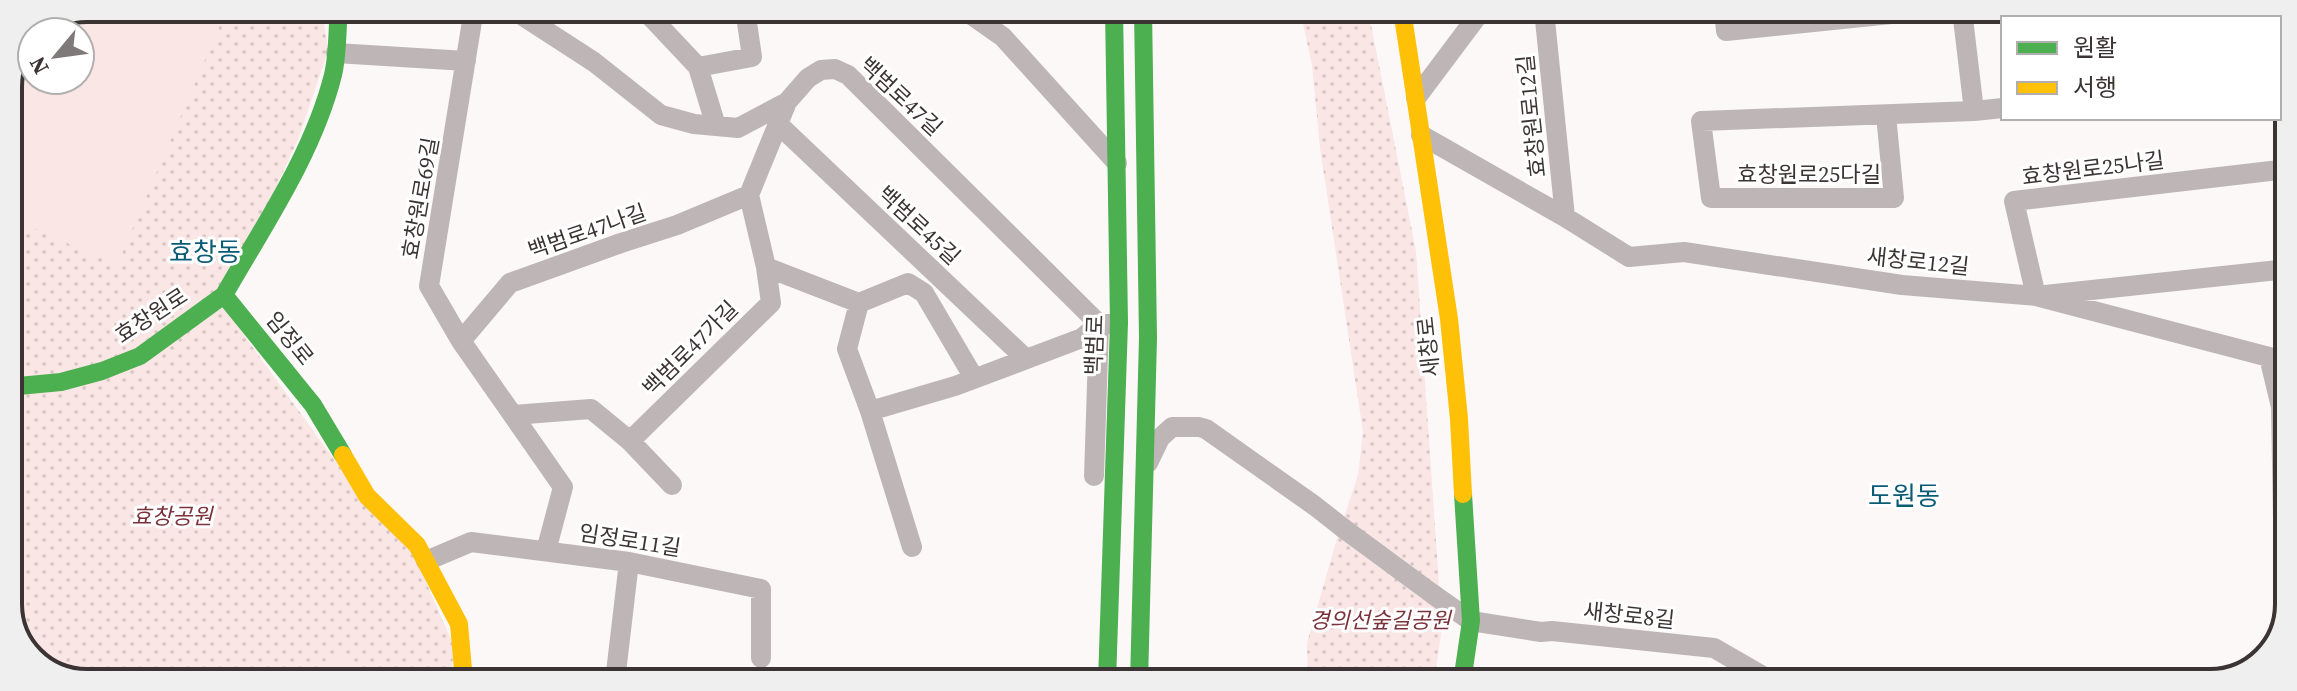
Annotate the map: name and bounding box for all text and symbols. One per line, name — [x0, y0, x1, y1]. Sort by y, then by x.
north arrow — [16, 16, 96, 96]
legend — [2001, 16, 2281, 120]
text: 원활 — [2073, 31, 2117, 64]
street label: 백범로47길 — [853, 50, 949, 142]
text: N — [22, 51, 56, 80]
street label: 효창원로12길 — [1510, 53, 1552, 179]
text: 서행 — [2073, 71, 2117, 104]
street label: 효창원로69길 — [395, 135, 445, 261]
street label: 효창원로25나길 — [2020, 144, 2166, 192]
street label: 효창원로25다길 — [1737, 159, 1881, 189]
street label: 백범로45길 — [871, 179, 967, 271]
street label: 백범로47나길 — [524, 197, 650, 265]
district label: 효창동 — [169, 234, 241, 270]
street label: 새창로12길 — [1865, 241, 1971, 281]
street label: 효창원로 — [109, 280, 193, 350]
street label: 백범로47가길 — [636, 294, 744, 402]
street label: 임정로 — [259, 305, 321, 371]
street label: 백범로 — [1078, 314, 1110, 376]
street label: 새창로 — [1410, 315, 1446, 379]
district label: 도원동 — [1868, 478, 1940, 514]
park label: 효창공원 — [132, 501, 214, 531]
street label: 임정로11길 — [577, 517, 683, 563]
street label: 새창로8길 — [1582, 595, 1676, 635]
park label: 경의선숲길공원 — [1309, 605, 1453, 635]

